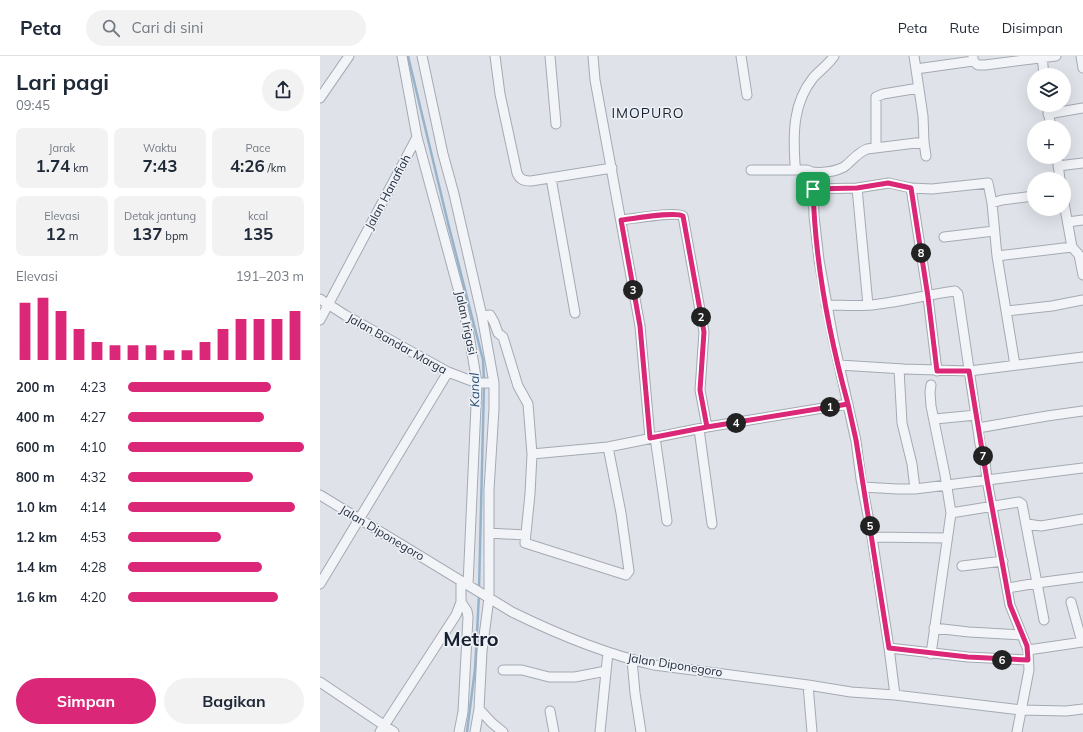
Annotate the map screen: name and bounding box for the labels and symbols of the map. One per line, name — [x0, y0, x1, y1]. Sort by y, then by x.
district label: IMOPURO — [611, 104, 685, 122]
street label: Jalan Hanafiah — [361, 152, 414, 232]
pin — [796, 172, 830, 206]
pin: 8 — [911, 243, 931, 263]
pin: 3 — [623, 280, 643, 300]
street label: Jalan Irigasi — [452, 290, 481, 356]
pin: 2 — [691, 307, 711, 327]
street label: Jalan Bandar Marga — [345, 310, 450, 377]
water label: Kanal — [466, 372, 482, 407]
pin: 1 — [820, 397, 840, 417]
pin: 4 — [726, 413, 746, 433]
pin: 7 — [973, 446, 993, 466]
street label: Jalan Diponegoro — [337, 501, 427, 564]
pin: 5 — [860, 516, 880, 536]
district label: Metro — [443, 626, 499, 651]
street label: Jalan Diponegoro — [626, 650, 724, 679]
pin: 6 — [992, 650, 1012, 670]

